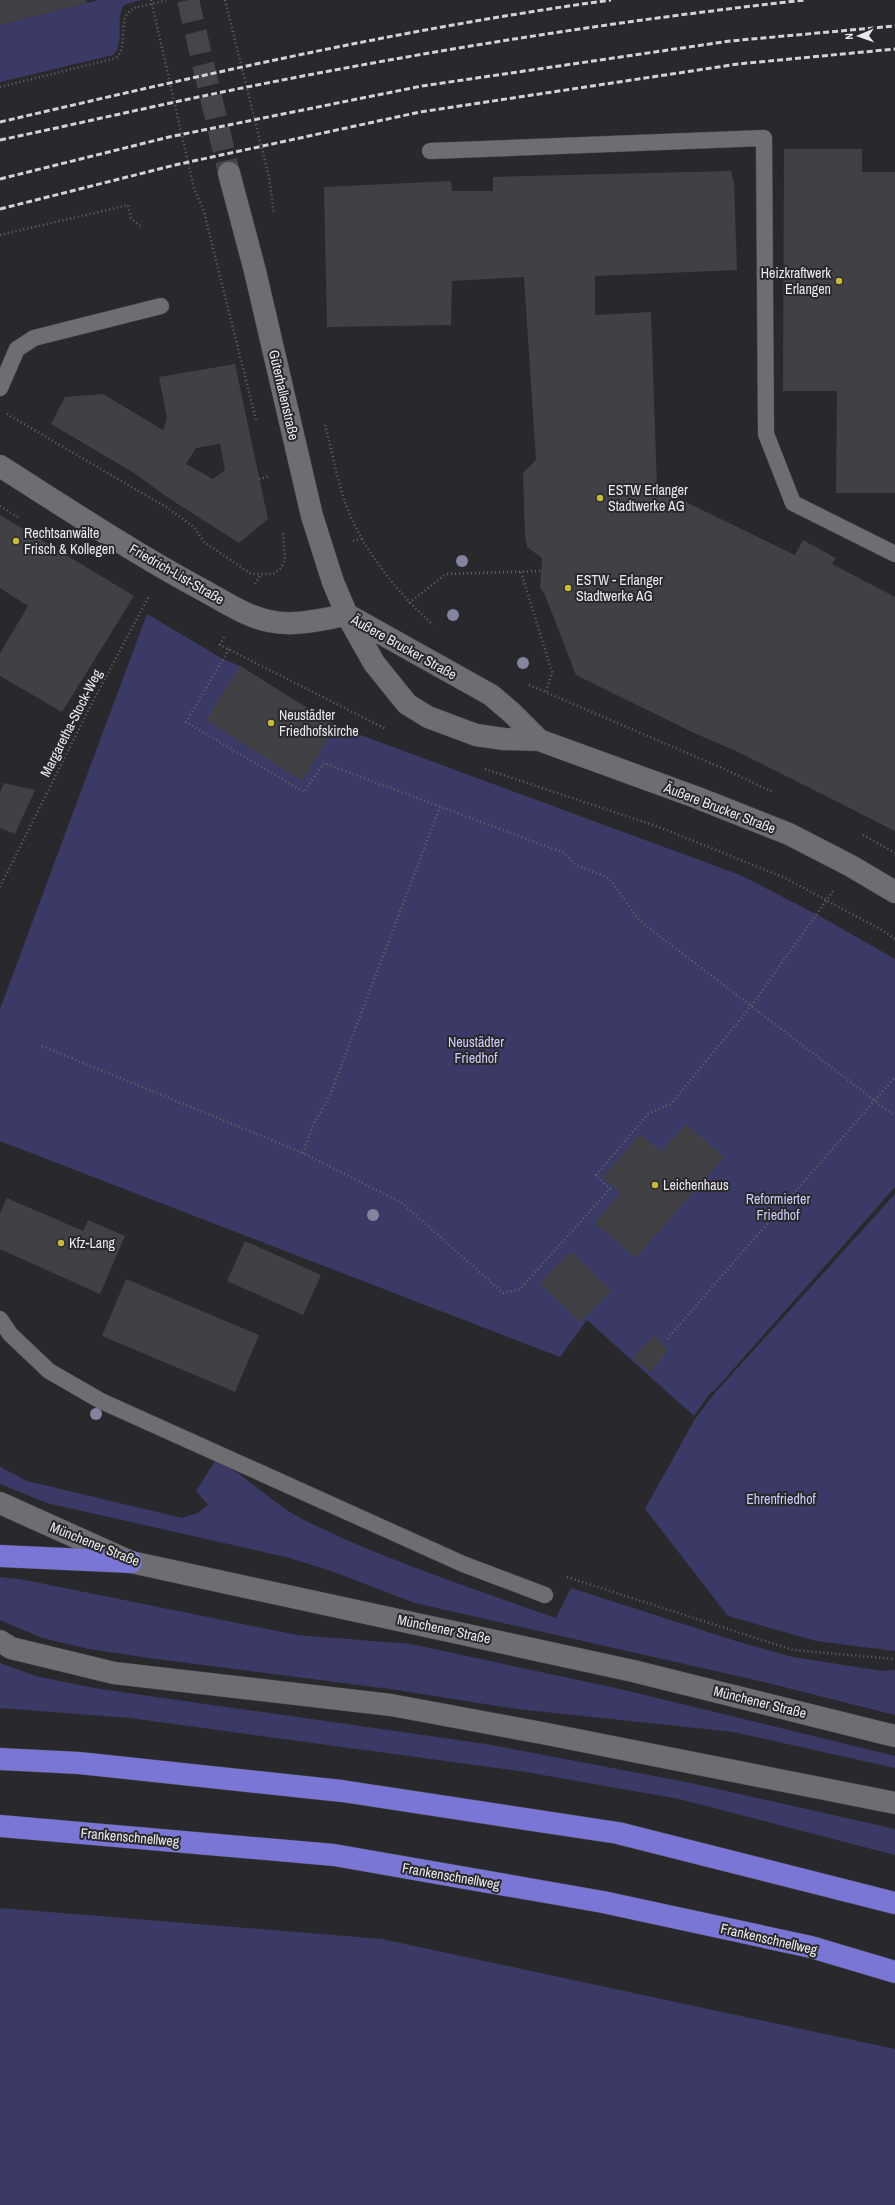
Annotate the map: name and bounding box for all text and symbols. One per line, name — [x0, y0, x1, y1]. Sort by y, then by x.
north arrow — [839, 16, 879, 56]
text: N — [842, 33, 856, 40]
place label: Heizkraftwerk Erlangen — [761, 264, 831, 298]
marker: Heizkraftwerk Erlangen — [834, 276, 844, 286]
street label: Güterhallenstraße — [265, 348, 303, 442]
place label: ESTW Erlanger Stadtwerke AG — [608, 481, 688, 515]
marker: ESTW Erlanger Stadtwerke AG — [595, 493, 605, 503]
place label: Rechtsanwälte Frisch & Kollegen — [24, 524, 115, 558]
marker: Rechtsanwälte Frisch & Kollegen — [11, 536, 21, 546]
street label: Friedrich-List-Straße — [126, 540, 228, 608]
place label: ESTW - Erlanger Stadtwerke AG — [576, 571, 663, 605]
marker: ESTW - Erlanger Stadtwerke AG — [563, 583, 573, 593]
street label: Äußere Brucker Straße — [347, 610, 460, 683]
street label: Margaretha-Stock-Weg — [36, 666, 106, 780]
place label: Neustädter Friedhofskirche — [279, 706, 359, 740]
marker: Neustädter Friedhofskirche — [266, 718, 276, 728]
street label: Äußere Brucker Straße — [661, 778, 778, 838]
park label: Neustädter Friedhof — [448, 1033, 504, 1067]
place label: Leichenhaus — [663, 1176, 729, 1194]
marker: Leichenhaus — [650, 1180, 660, 1190]
park label: Reformierter Friedhof — [746, 1190, 810, 1224]
place label: Kfz-Lang — [69, 1234, 116, 1252]
marker: Kfz-Lang — [56, 1238, 66, 1248]
park label: Ehrenfriedhof — [746, 1490, 817, 1508]
street label: Münchener Straße — [48, 1518, 142, 1570]
street label: Münchener Straße — [396, 1610, 492, 1648]
street label: Münchener Straße — [712, 1682, 808, 1722]
street label: Frankenschnellweg — [80, 1824, 181, 1850]
street label: Frankenschnellweg — [401, 1859, 502, 1894]
street label: Frankenschnellweg — [719, 1919, 820, 1959]

